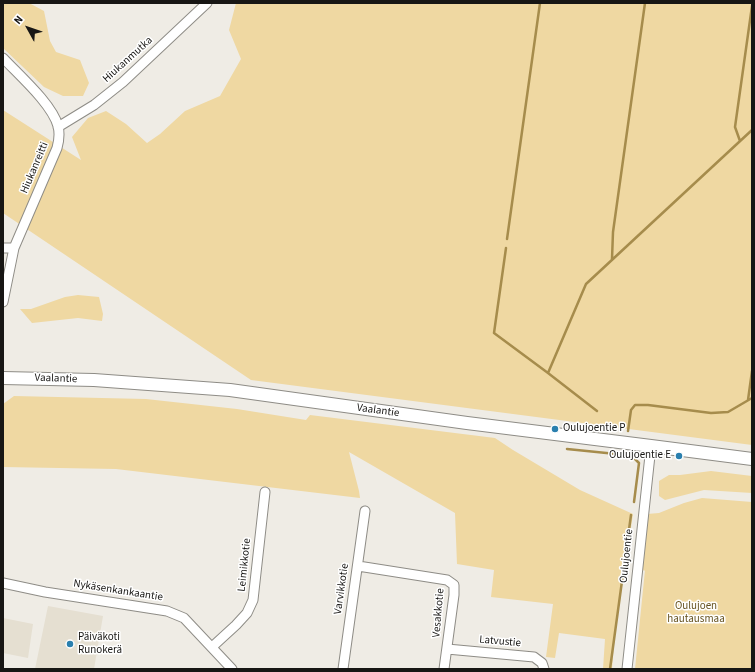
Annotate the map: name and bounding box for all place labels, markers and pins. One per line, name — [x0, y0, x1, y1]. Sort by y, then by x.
place label: Oulujoentie P — [563, 422, 626, 436]
marker: Oulujoentie P — [550, 424, 560, 434]
place label: Oulujoentie E — [609, 449, 671, 463]
marker: Oulujoentie E — [674, 451, 684, 461]
place label: Päiväkoti Runokerä — [78, 631, 122, 657]
marker: Päiväkoti Runokerä — [65, 639, 75, 649]

